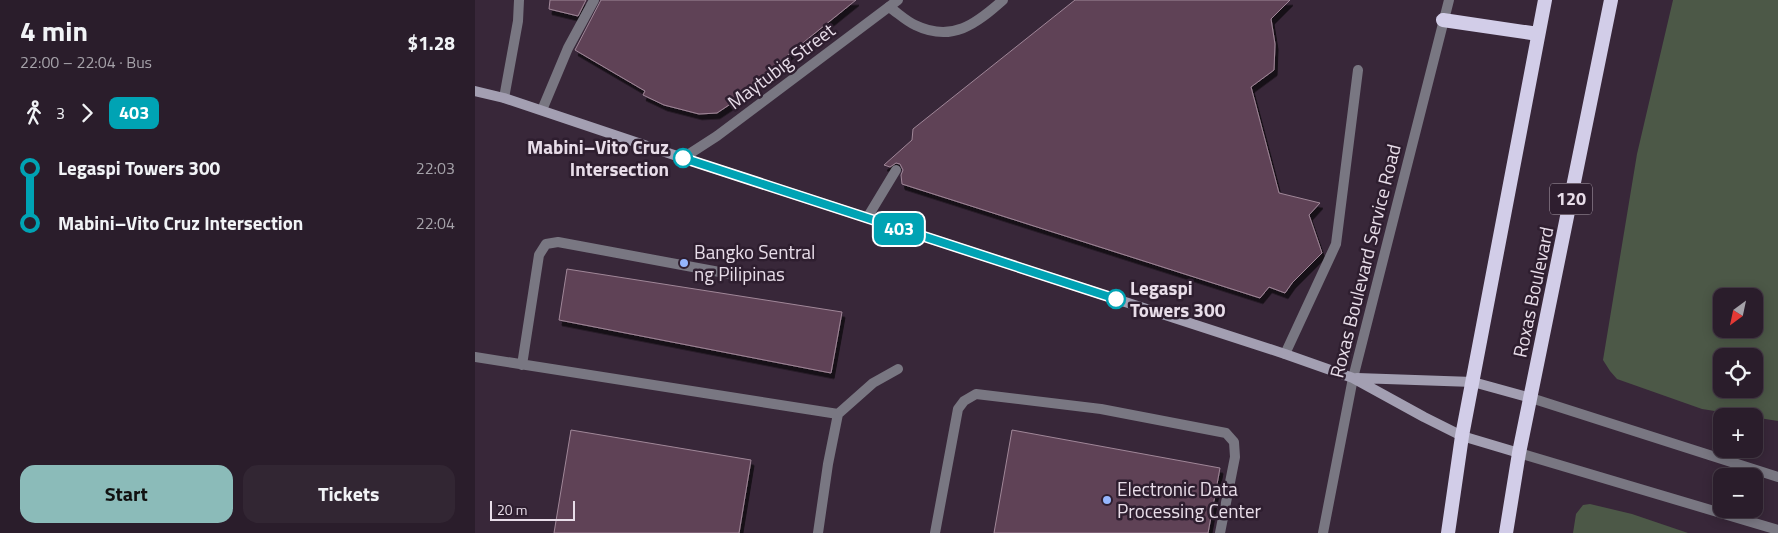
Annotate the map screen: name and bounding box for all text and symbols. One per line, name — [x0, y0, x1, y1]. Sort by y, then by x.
text: 4 min — [20, 9, 88, 52]
street label: Maytubig Street — [721, 15, 841, 116]
text: $1.28 — [408, 28, 455, 57]
text: 22:00 – 22:04 · Bus — [20, 50, 152, 74]
icon: walk — [20, 99, 48, 127]
icon: forward — [73, 99, 101, 127]
text: 403 — [119, 99, 149, 126]
text: 3 — [56, 101, 65, 125]
place label: Mabini–Vito Cruz Intersection — [527, 132, 669, 183]
street label: Roxas Boulevard Service Road — [1321, 141, 1408, 381]
marker: Mabini–Vito Cruz Intersection — [673, 148, 693, 168]
text: Legaspi Towers 300 — [58, 153, 220, 182]
text: 22:03 — [416, 156, 455, 180]
road number: 120 — [1550, 183, 1592, 214]
text: Mabini–Vito Cruz Intersection — [58, 208, 303, 237]
text: 22:04 — [416, 211, 455, 235]
line badge: 403 — [870, 213, 928, 245]
text: 403 — [884, 215, 914, 242]
street label: Roxas Boulevard — [1505, 224, 1561, 360]
place label: Bangko Sentral ng Pilipinas — [694, 237, 815, 288]
marker: Bangko Sentral ng Pilipinas — [678, 257, 690, 269]
place label: Legaspi Towers 300 — [1130, 273, 1226, 324]
north arrow — [1713, 288, 1763, 338]
map controls — [1713, 288, 1763, 518]
marker: Legaspi Towers 300 — [1106, 289, 1126, 309]
button: locate — [1713, 348, 1763, 398]
button: + — [1713, 408, 1763, 458]
button: Start — [20, 465, 233, 523]
button: Tickets — [243, 465, 455, 523]
button: − — [1713, 468, 1763, 518]
place label: Electronic Data Processing Center — [1117, 474, 1262, 525]
marker: Electronic Data Processing Center — [1101, 494, 1113, 506]
scale bar — [490, 498, 575, 521]
text: 20 m — [497, 499, 527, 520]

